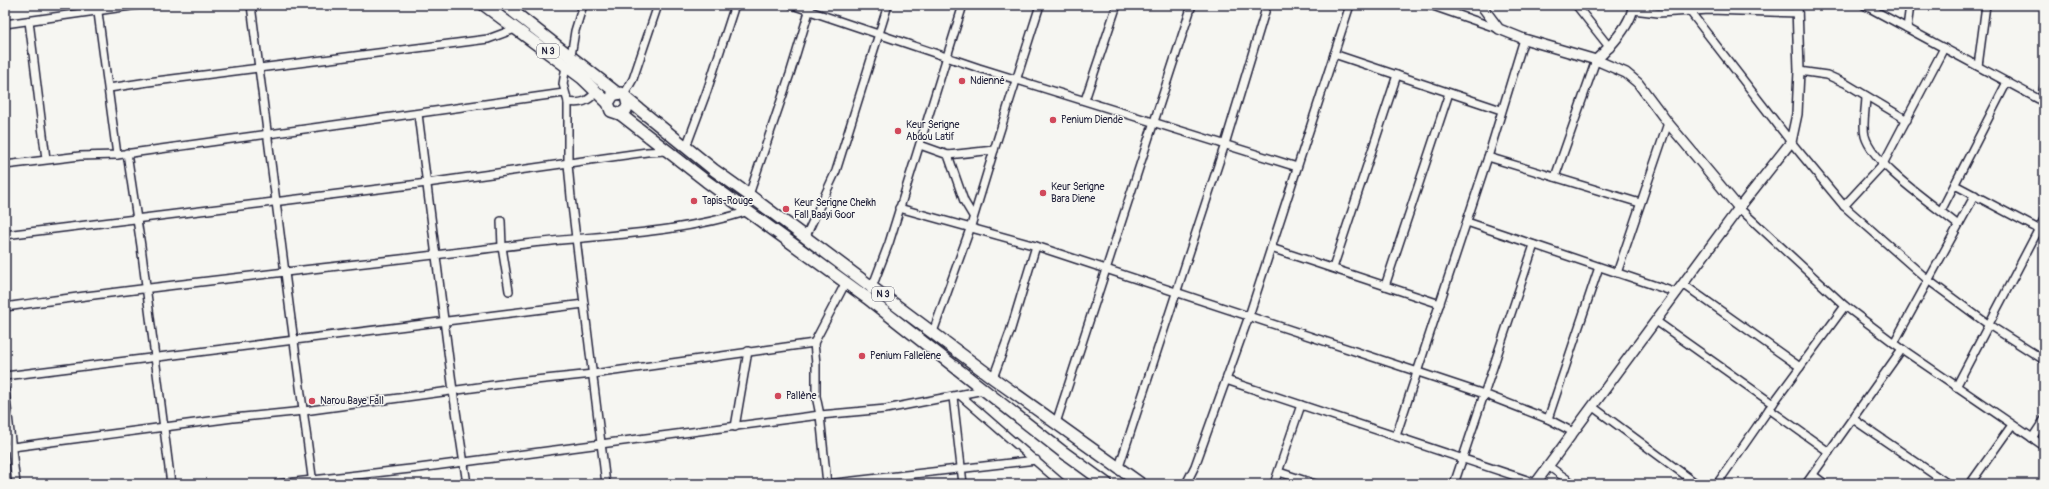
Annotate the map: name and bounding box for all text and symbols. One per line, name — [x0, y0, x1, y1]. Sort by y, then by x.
road number: N 3 — [537, 44, 559, 58]
place label: Ndienné — [970, 75, 1005, 87]
marker: Ndienné — [957, 76, 967, 86]
place label: Penium Diende — [1061, 114, 1123, 126]
marker: Penium Diende — [1048, 115, 1058, 125]
place label: Keur Serigne Abdou Latif — [906, 119, 960, 143]
marker: Keur Serigne Abdou Latif — [893, 126, 903, 136]
place label: Keur Serigne Bara Diene — [1051, 181, 1105, 205]
marker: Keur Serigne Bara Diene — [1038, 188, 1048, 198]
place label: Tapis-Rouge — [702, 195, 753, 207]
marker: Tapis-Rouge — [689, 196, 699, 206]
place label: Keur Serigne Cheikh Fall Baayi Goor — [794, 197, 876, 221]
marker: Keur Serigne Cheikh Fall Baayi Goor — [781, 204, 791, 214]
road number: N 3 — [872, 287, 894, 301]
place label: Penium Fallelene — [870, 350, 941, 362]
marker: Penium Fallelene — [857, 351, 867, 361]
place label: Pallène — [786, 390, 817, 402]
marker: Pallène — [773, 391, 783, 401]
place label: Narou Baye Fall — [320, 395, 384, 407]
marker: Narou Baye Fall — [307, 396, 317, 406]

